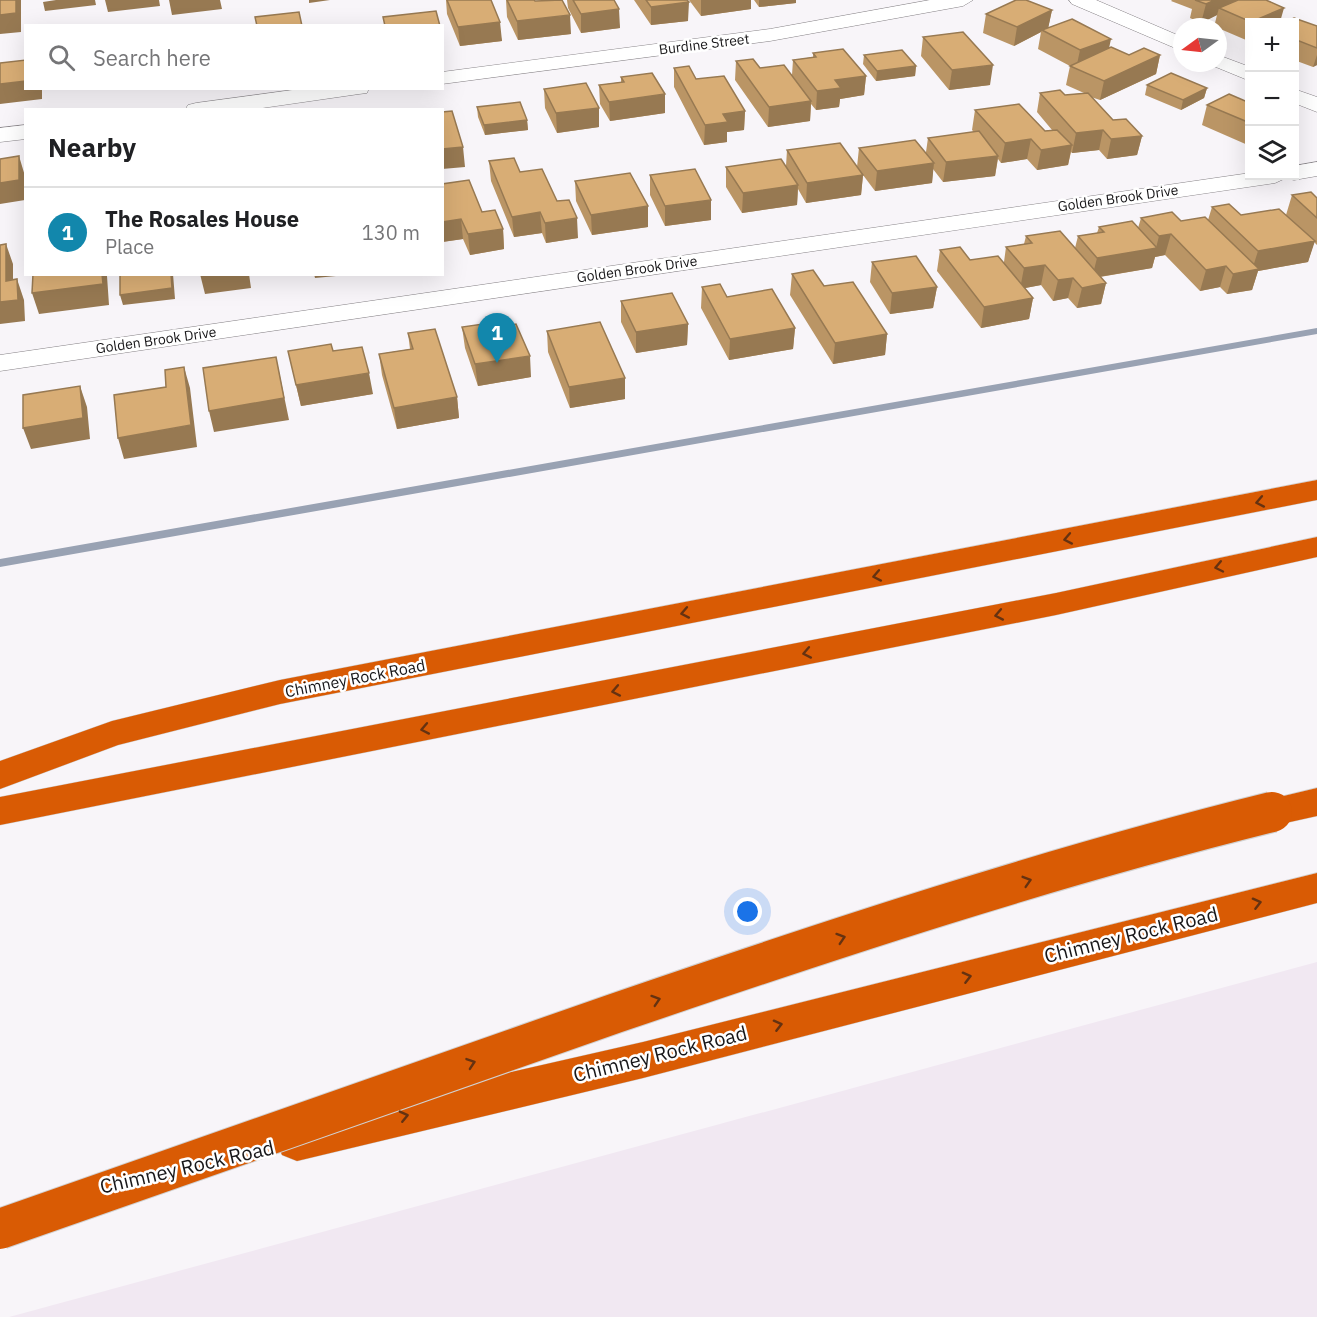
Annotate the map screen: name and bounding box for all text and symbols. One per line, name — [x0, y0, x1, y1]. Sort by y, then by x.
north arrow — [1173, 18, 1227, 72]
map controls — [1245, 18, 1299, 180]
button: + — [1245, 18, 1299, 72]
search box — [24, 24, 444, 90]
street label: Burdine Street — [658, 30, 750, 58]
icon: search — [45, 41, 78, 74]
text: Search here — [93, 43, 211, 72]
button: − — [1245, 72, 1299, 126]
button: layers — [1245, 126, 1299, 180]
text: Nearby — [48, 130, 136, 164]
street label: Golden Brook Drive — [1057, 181, 1180, 215]
text: The Rosales House — [105, 204, 299, 233]
text: 1 — [62, 219, 74, 246]
text: 130 m — [362, 219, 420, 246]
text: Place — [105, 233, 154, 260]
street label: Golden Brook Drive — [576, 252, 699, 286]
pin: 1 — [478, 314, 516, 363]
street label: Golden Brook Drive — [95, 323, 218, 357]
one-way arrow — [1255, 495, 1265, 508]
one-way arrow — [1063, 532, 1073, 545]
one-way arrow — [1214, 560, 1224, 573]
one-way arrow — [872, 569, 882, 582]
one-way arrow — [681, 606, 691, 619]
one-way arrow — [994, 608, 1004, 621]
one-way arrow — [803, 646, 813, 659]
street label: Chimney Rock Road — [283, 655, 427, 701]
one-way arrow — [611, 684, 621, 697]
one-way arrow — [420, 722, 430, 735]
one-way arrow — [1021, 876, 1032, 888]
your location — [733, 897, 762, 926]
one-way arrow — [1252, 897, 1262, 910]
street label: Chimney Rock Road — [1041, 900, 1221, 969]
one-way arrow — [835, 933, 845, 945]
one-way arrow — [961, 972, 971, 984]
one-way arrow — [650, 994, 661, 1007]
street label: Chimney Rock Road — [570, 1019, 750, 1088]
one-way arrow — [773, 1020, 783, 1033]
one-way arrow — [465, 1058, 476, 1071]
one-way arrow — [399, 1110, 409, 1123]
street label: Chimney Rock Road — [97, 1133, 277, 1200]

